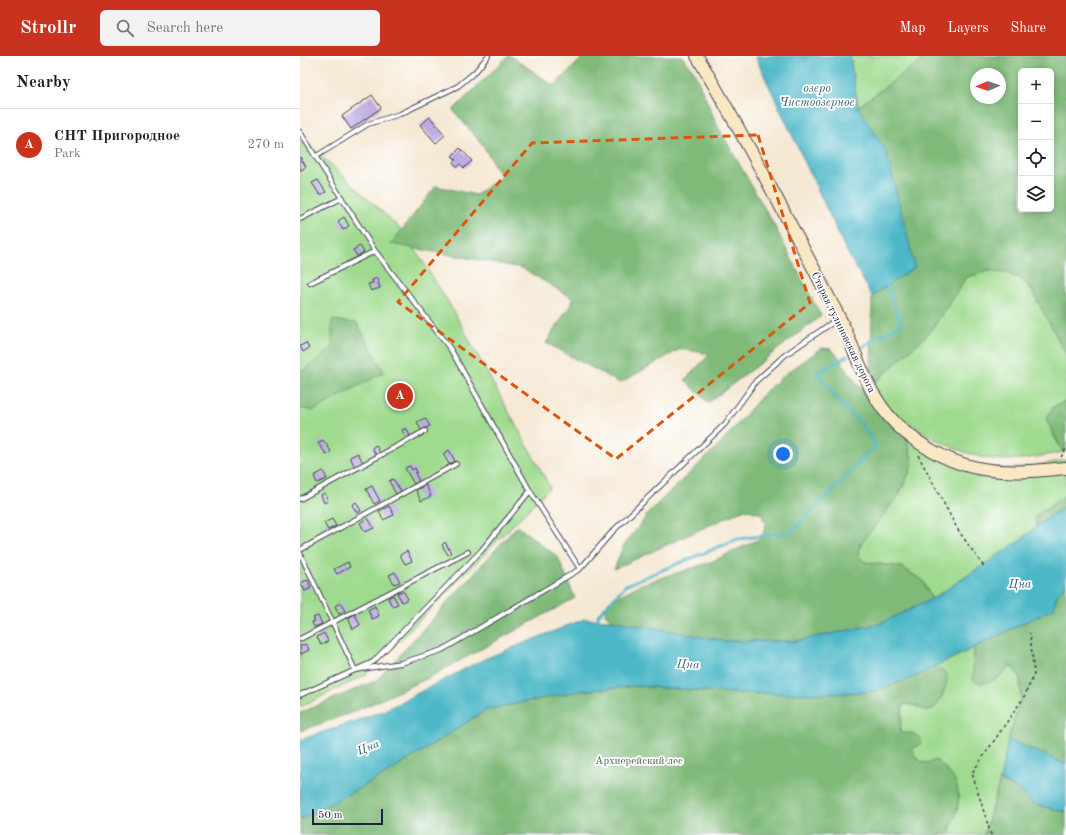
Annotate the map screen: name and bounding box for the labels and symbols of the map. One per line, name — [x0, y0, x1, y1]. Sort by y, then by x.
north arrow — [970, 68, 1006, 104]
water label: озеро Чистоозерное — [779, 83, 855, 109]
street label: Старая тулиновская дорога — [809, 270, 877, 395]
pin: A — [387, 381, 413, 411]
your location — [773, 444, 793, 464]
water label: Цна — [1008, 579, 1032, 591]
water label: Цна — [675, 659, 700, 671]
water label: Цна — [355, 738, 382, 758]
park label: Архиерейский лес — [595, 756, 683, 767]
scale bar — [312, 807, 383, 826]

